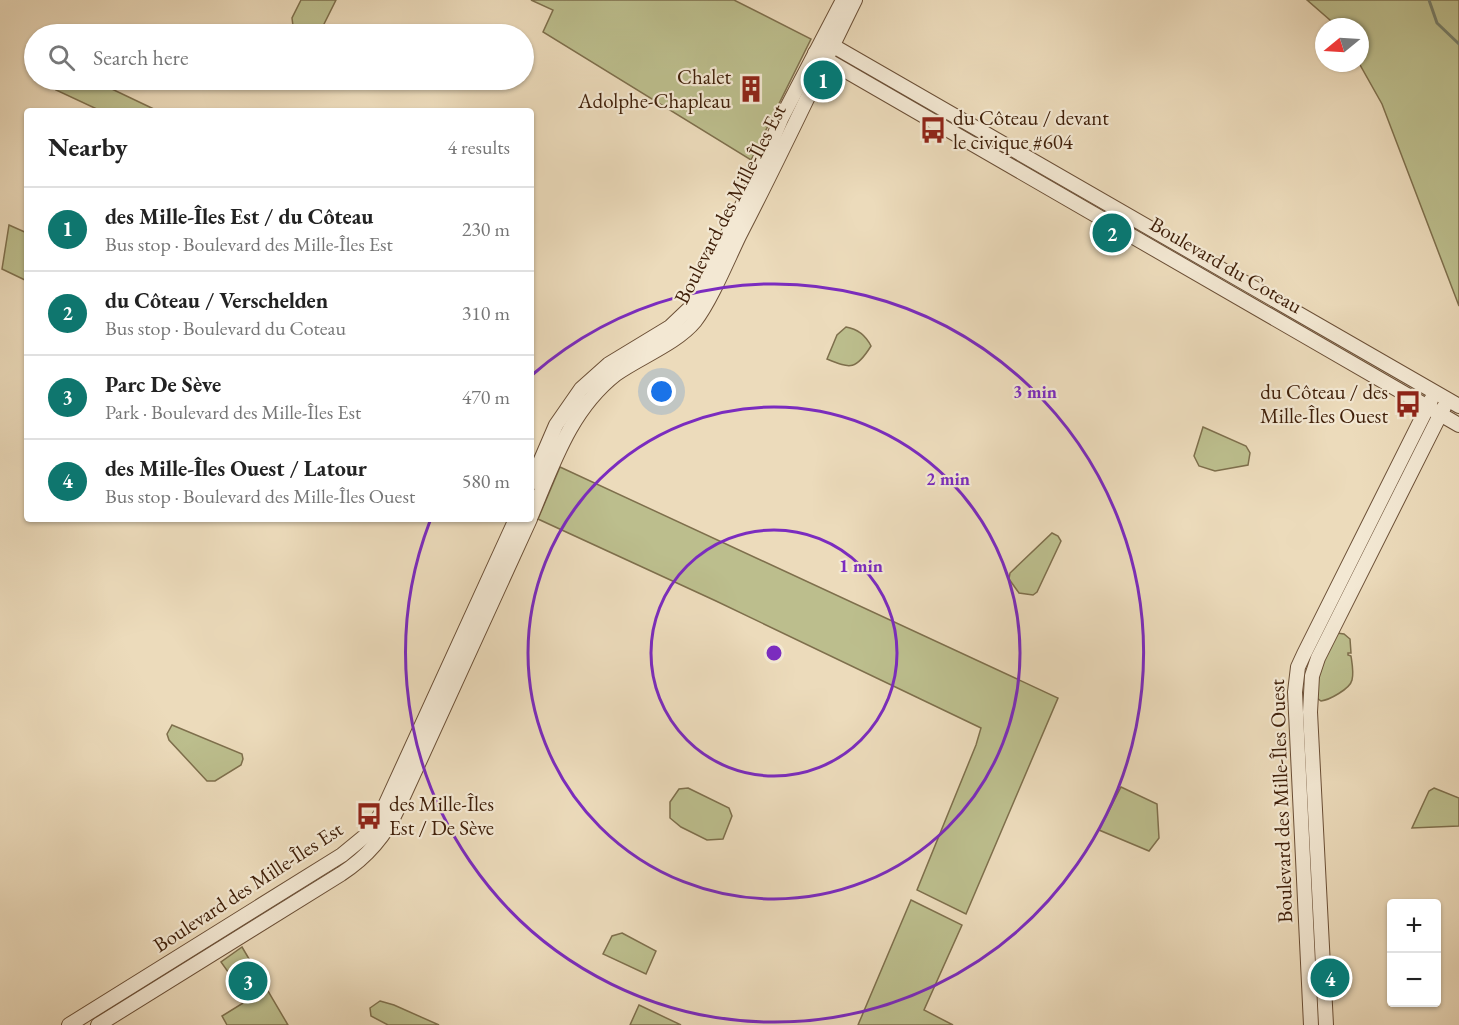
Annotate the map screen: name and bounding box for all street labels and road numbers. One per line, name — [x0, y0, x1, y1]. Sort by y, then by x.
street label: Boulevard des Mille-Îles Est — [667, 99, 792, 308]
street label: Boulevard du Coteau — [1145, 210, 1307, 319]
street label: Boulevard des Mille-Îles Ouest — [1263, 678, 1298, 923]
street label: Boulevard des Mille-Îles Est — [148, 815, 348, 958]

